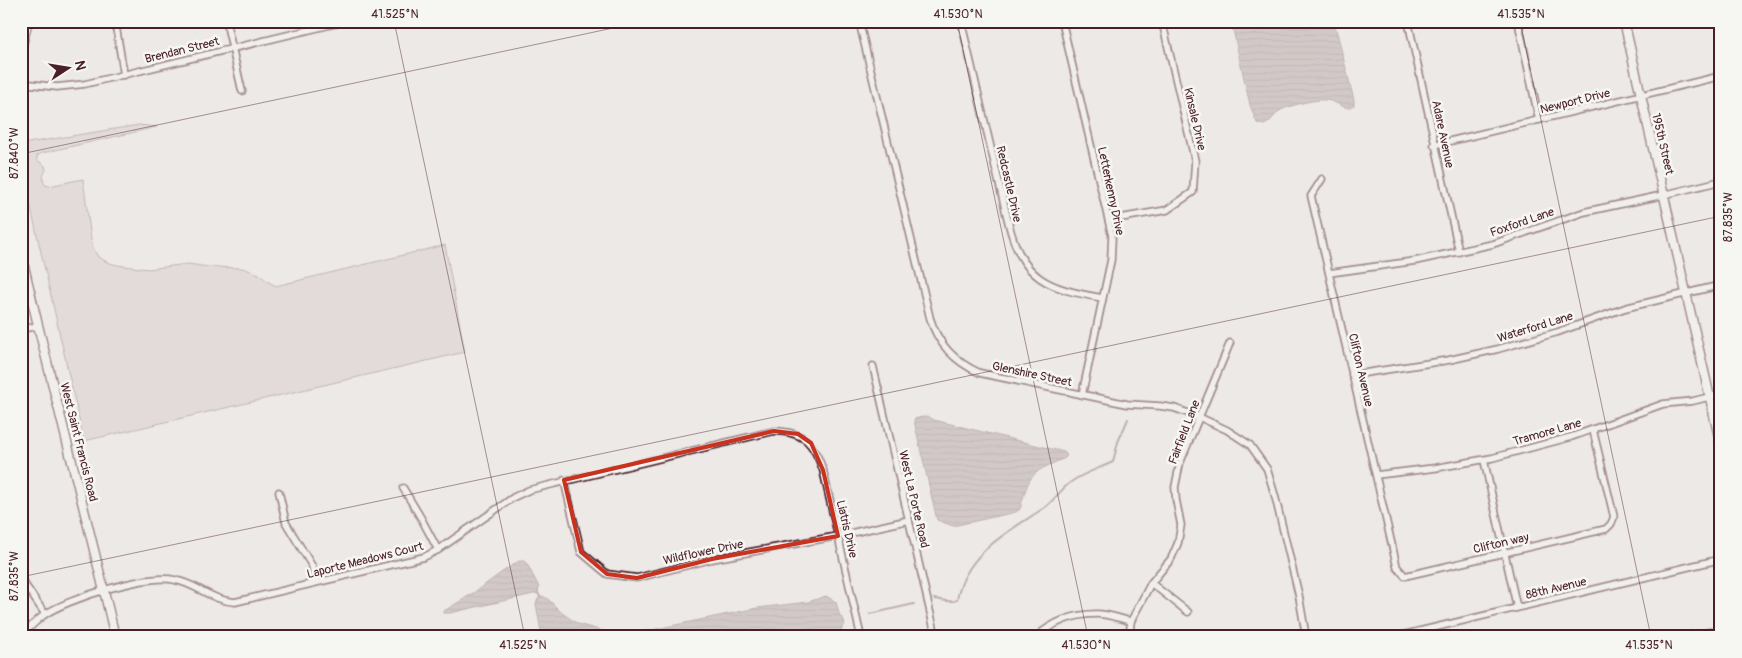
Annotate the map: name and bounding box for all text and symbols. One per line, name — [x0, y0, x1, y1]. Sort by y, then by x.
text: 41.525°N — [371, 7, 419, 22]
text: 41.530°N — [933, 7, 983, 22]
text: 41.535°N — [1497, 7, 1545, 22]
street label: Brendan Street — [143, 34, 221, 67]
north arrow — [42, 42, 92, 92]
text: N — [71, 59, 90, 72]
street label: Kinsale Drive — [1180, 86, 1209, 152]
street label: Newport Drive — [1539, 86, 1612, 117]
street label: Adare Avenue — [1428, 99, 1457, 169]
street label: 195th Street — [1648, 112, 1677, 177]
text: 87.840°W — [7, 127, 22, 179]
street label: Redcastle Drive — [992, 145, 1025, 224]
street label: Letterkenny Drive — [1094, 146, 1127, 237]
text: 87.835°W — [1721, 192, 1736, 242]
street label: Foxford Lane — [1488, 204, 1556, 240]
street label: Waterford Lane — [1496, 309, 1575, 346]
street label: Clifton Avenue — [1345, 332, 1376, 408]
street label: Glenshire Street — [991, 359, 1073, 390]
street label: West Saint Francis Road — [56, 381, 101, 503]
street label: Fairfield Lane — [1165, 398, 1204, 466]
street label: Tramore Lane — [1511, 416, 1583, 449]
street label: West La Porte Road — [895, 449, 932, 549]
street label: Liatris Drive — [833, 499, 860, 560]
street label: Clifton way — [1472, 530, 1530, 557]
street label: Wildflower Drive — [662, 537, 745, 568]
street label: Laporte Meadows Court — [305, 539, 425, 582]
text: 87.835°W — [7, 551, 22, 601]
street label: 88th Avenue — [1524, 574, 1588, 603]
text: 41.525°N — [499, 638, 547, 653]
text: 41.530°N — [1061, 638, 1111, 653]
text: 41.535°N — [1625, 638, 1673, 653]

